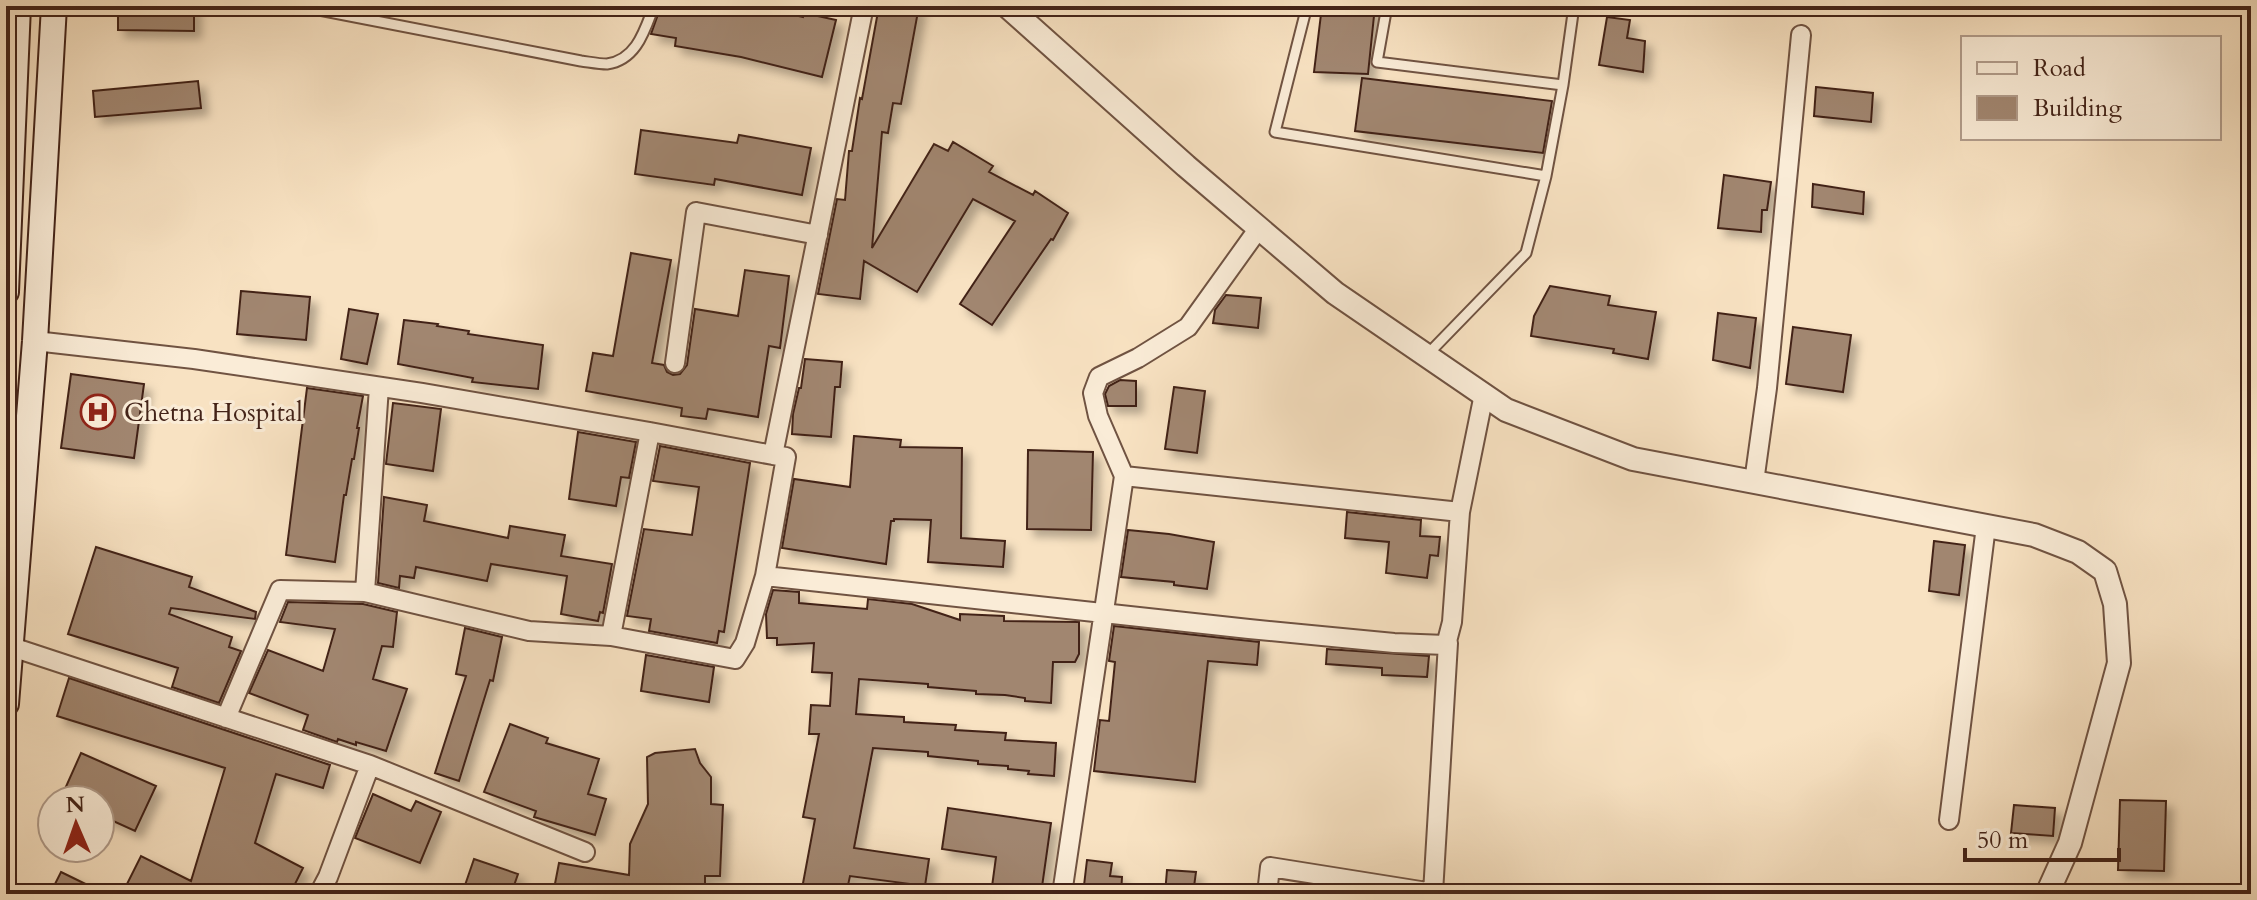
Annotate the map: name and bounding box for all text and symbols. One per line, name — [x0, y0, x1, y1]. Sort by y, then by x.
legend — [1961, 36, 2221, 140]
text: Road — [2033, 52, 2086, 85]
text: Building — [2033, 92, 2123, 125]
hospital icon: Chetna Hospital — [79, 393, 117, 431]
place label: Chetna Hospital — [124, 395, 303, 430]
north arrow — [36, 784, 116, 864]
text: N — [65, 790, 85, 820]
scale bar — [1965, 812, 2119, 862]
text: 50 m — [1977, 824, 2029, 857]

